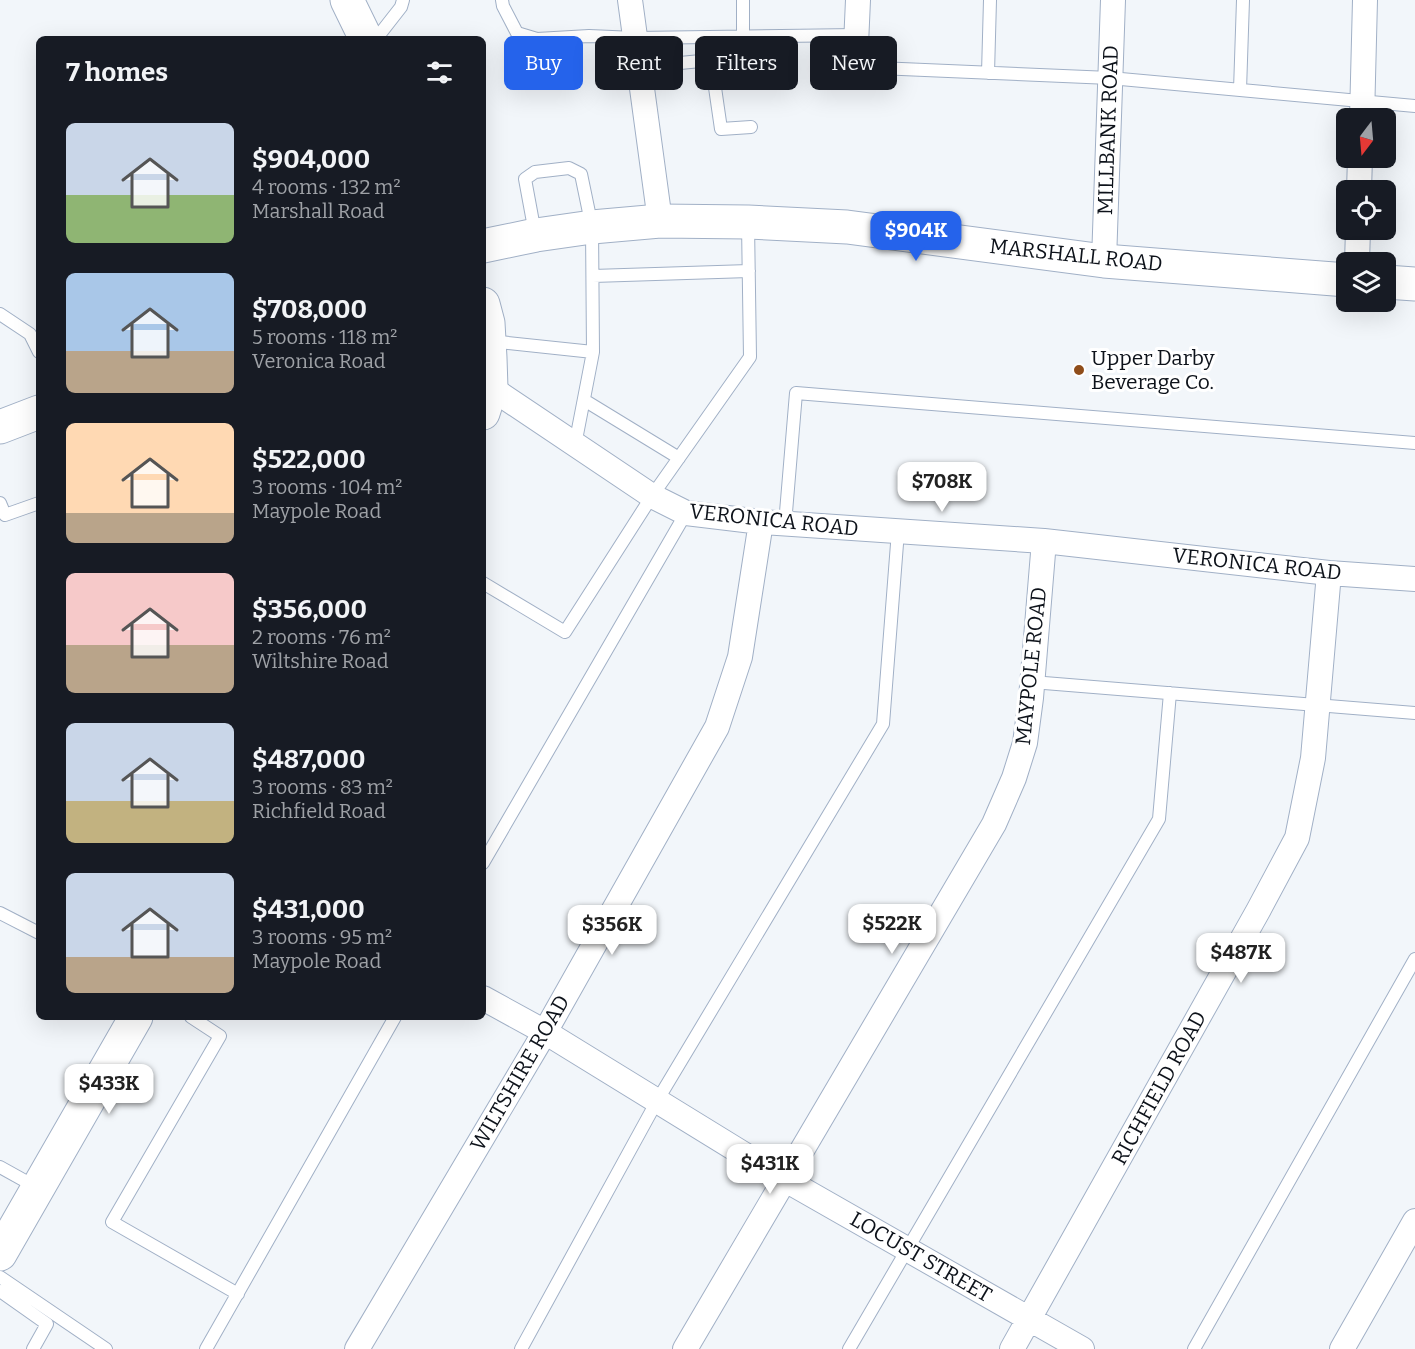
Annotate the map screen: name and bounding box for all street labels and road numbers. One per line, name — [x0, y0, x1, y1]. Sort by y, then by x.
street label: MILLBANK ROAD — [1092, 45, 1124, 215]
street label: MARSHALL ROAD — [988, 233, 1164, 277]
street label: VERONICA ROAD — [688, 498, 860, 542]
street label: VERONICA ROAD — [1171, 542, 1343, 586]
street label: MAYPOLE ROAD — [1010, 586, 1052, 746]
street label: WILTSHIRE ROAD — [465, 990, 575, 1156]
street label: RICHFIELD ROAD — [1106, 1006, 1212, 1170]
street label: LOCUST STREET — [846, 1206, 996, 1308]

